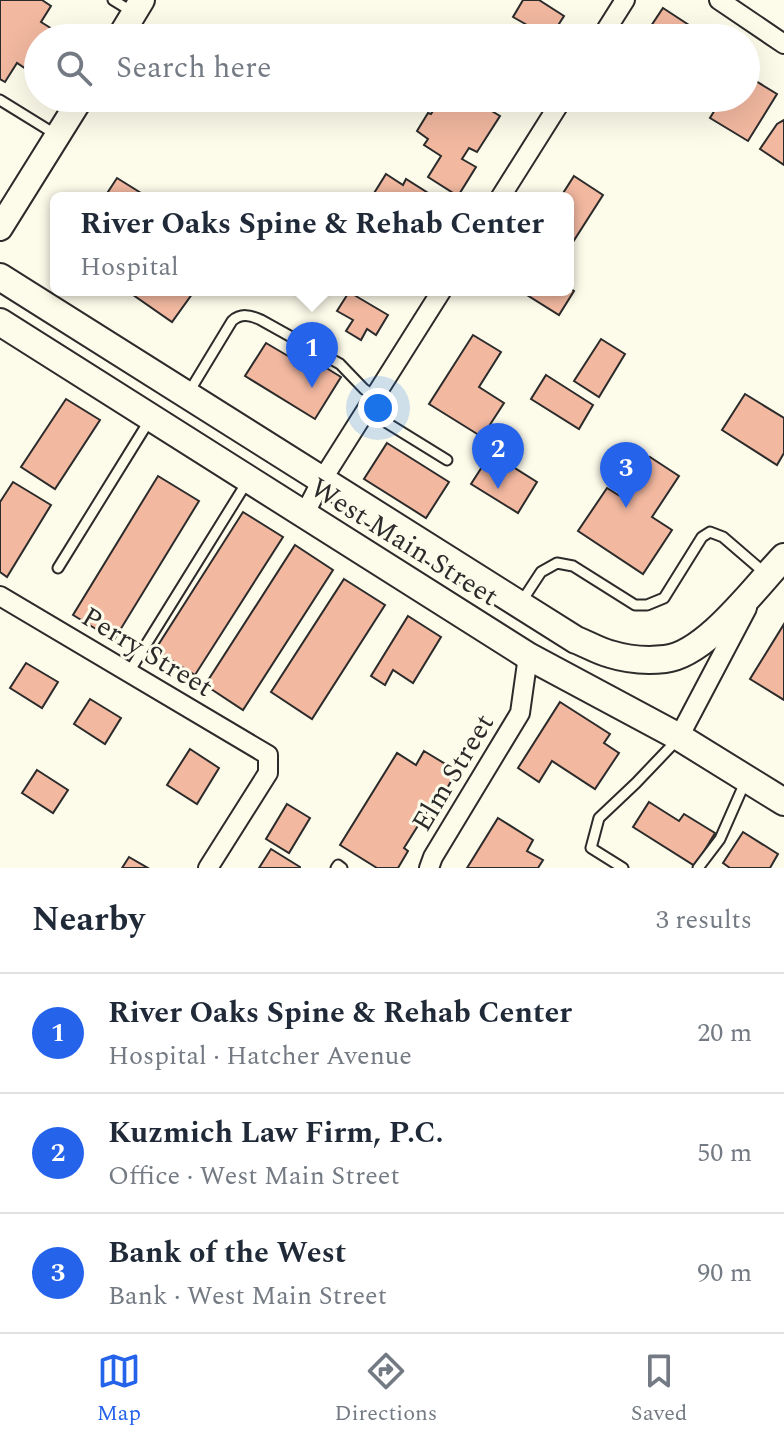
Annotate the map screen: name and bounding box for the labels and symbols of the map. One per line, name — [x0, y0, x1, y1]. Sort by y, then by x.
pin: 1 — [286, 322, 338, 388]
your location — [358, 388, 398, 428]
pin: 2 — [472, 423, 524, 489]
pin: 3 — [600, 442, 652, 508]
street label: West Main Street — [302, 467, 507, 618]
street label: Perry Street — [73, 596, 221, 709]
street label: Elm Street — [401, 705, 506, 840]

